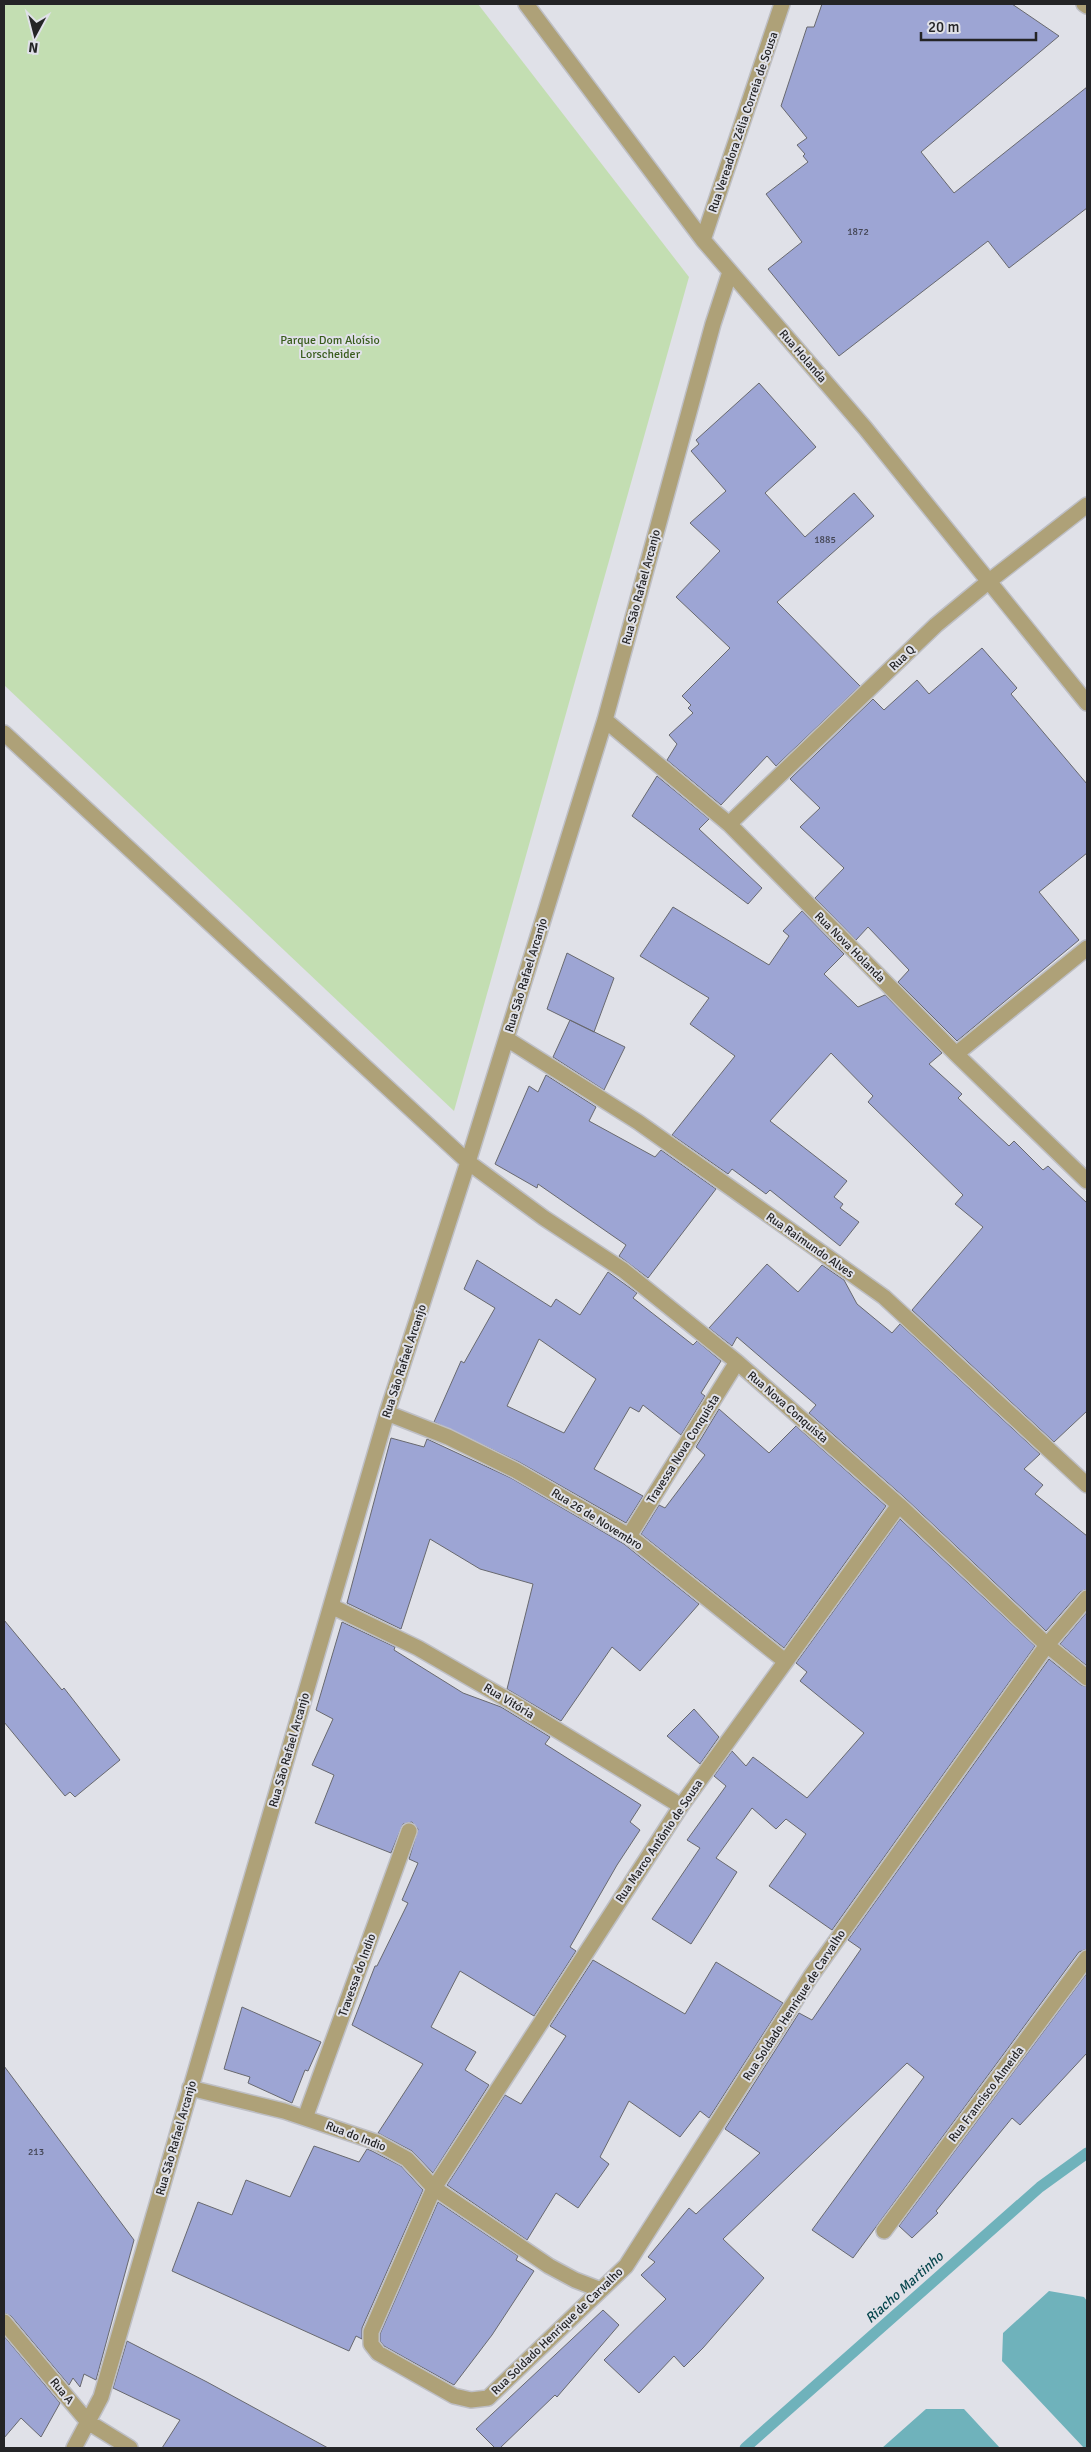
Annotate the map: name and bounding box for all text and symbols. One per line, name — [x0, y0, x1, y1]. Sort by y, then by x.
north arrow — [10, 10, 60, 60]
scale bar — [921, 10, 1036, 42]
text: 20 m — [928, 18, 959, 36]
street label: Rua Vereadora Zélia Correia de Sousa — [705, 30, 782, 214]
text: N — [28, 38, 39, 56]
house number: 1872 — [847, 226, 869, 238]
street label: Rua Holanda — [776, 327, 830, 386]
park label: Parque Dom Aloísio Lorscheider — [280, 333, 380, 362]
street label: Rua São Rafael Arcanjo — [619, 528, 664, 646]
house number: 1885 — [814, 534, 836, 546]
street label: Rua Q — [886, 642, 918, 674]
street label: Rua Nova Holanda — [811, 909, 888, 986]
street label: Rua São Rafael Arcanjo — [502, 916, 551, 1034]
street label: Rua Raimundo Alves — [763, 1209, 857, 1281]
street label: Rua São Rafael Arcanjo — [379, 1302, 430, 1420]
street label: Rua Nova Conquista — [744, 1368, 831, 1447]
street label: Travessa Nova Conquista — [644, 1392, 723, 1507]
street label: Rua 26 de Novembro — [548, 1485, 645, 1554]
street label: Rua Vitória — [481, 1680, 537, 1722]
street label: Rua São Rafael Arcanjo — [266, 1691, 313, 1809]
street label: Rua Marco Antônio de Sousa — [613, 1777, 706, 1906]
street label: Rua Soldado Henrique de Carvalho — [740, 1927, 849, 2084]
street label: Travessa do Indio — [336, 1932, 379, 2019]
street label: Rua Francisco Almeida — [946, 2043, 1027, 2145]
street label: Rua São Rafael Arcanjo — [153, 2079, 200, 2197]
street label: Rua do Indio — [324, 2118, 388, 2155]
house number: 213 — [28, 2146, 44, 2158]
water label: Riacho Martinho — [862, 2247, 947, 2327]
street label: Rua Soldado Henrique de Carvalho — [488, 2264, 626, 2398]
street label: Rua A — [46, 2375, 77, 2408]

